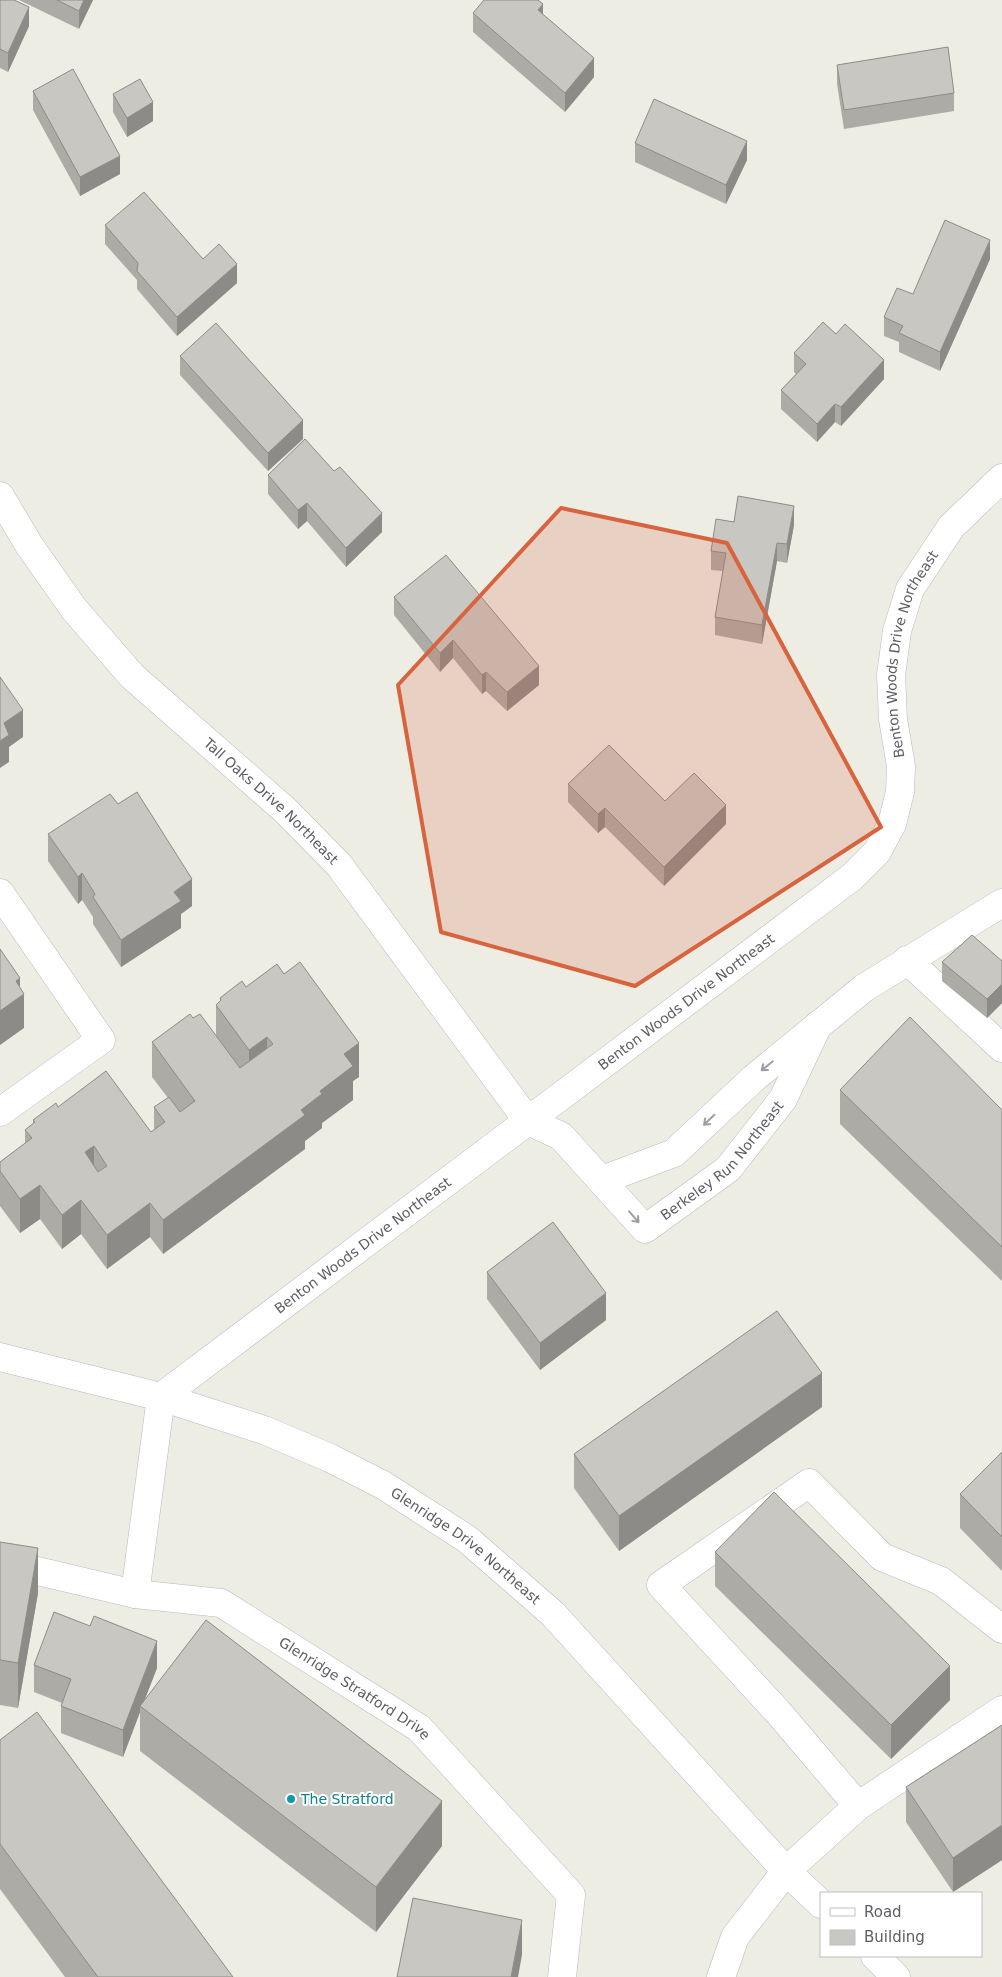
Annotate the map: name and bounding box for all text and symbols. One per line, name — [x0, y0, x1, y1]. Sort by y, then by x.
street label: Benton Woods Drive Northeast — [883, 547, 941, 759]
street label: Tall Oaks Drive Northeast — [200, 734, 342, 868]
street label: Benton Woods Drive Northeast — [595, 930, 778, 1073]
one-way arrow — [761, 1061, 774, 1072]
street label: Berkeley Run Northeast — [657, 1097, 787, 1223]
one-way arrow — [702, 1114, 715, 1126]
street label: Benton Woods Drive Northeast — [271, 1174, 454, 1317]
one-way arrow — [628, 1210, 640, 1223]
street label: Glenridge Drive Northeast — [388, 1484, 544, 1608]
street label: Glenridge Stratford Drive — [276, 1634, 434, 1743]
place label: The Stratford — [300, 1791, 394, 1807]
marker: The Stratford — [285, 1793, 297, 1805]
legend — [820, 1892, 982, 1957]
text: Road — [864, 1903, 902, 1921]
text: Building — [864, 1928, 925, 1946]

